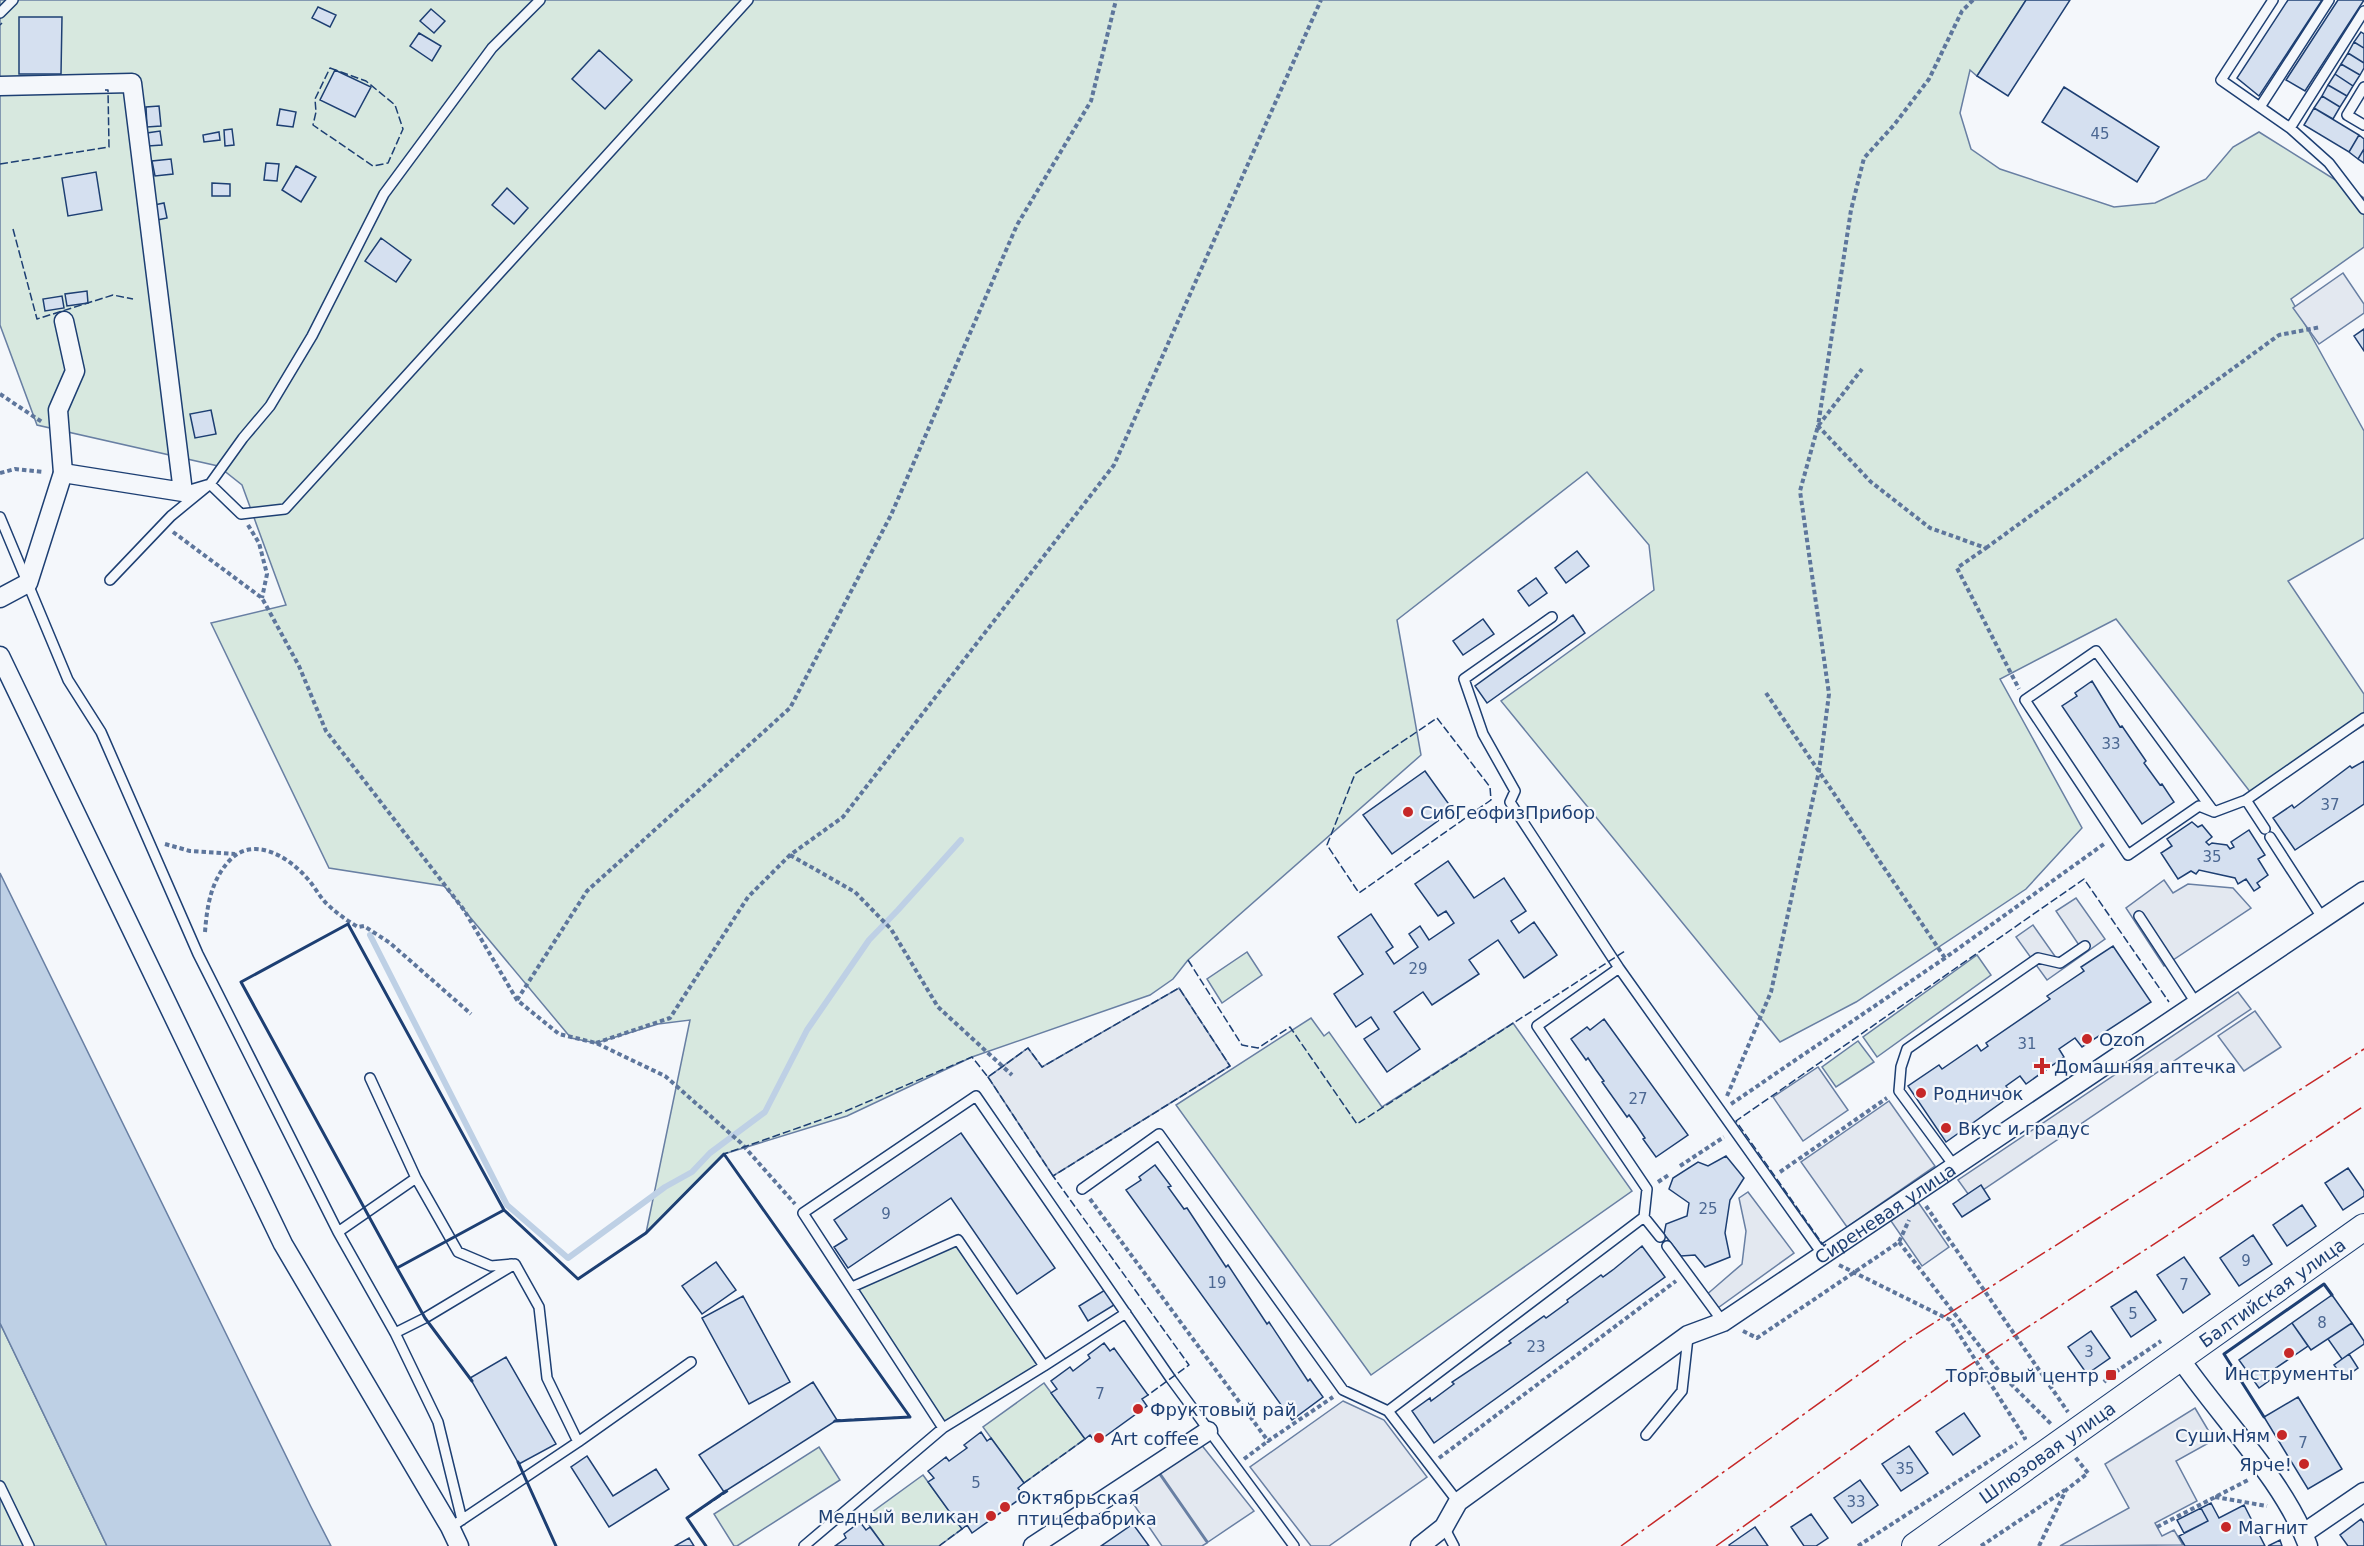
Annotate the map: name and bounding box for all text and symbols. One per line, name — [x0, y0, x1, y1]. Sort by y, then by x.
house number: 45 — [2090, 125, 2110, 143]
house number: 33 — [2101, 735, 2121, 753]
house number: 37 — [2320, 796, 2340, 814]
place label: СибГеофизПрибор — [1420, 802, 1595, 823]
marker: СибГеофизПрибор — [1401, 805, 1415, 819]
house number: 35 — [2202, 848, 2222, 866]
house number: 29 — [1408, 960, 1428, 978]
place label: Ozon — [2099, 1029, 2145, 1050]
marker: Ozon — [2080, 1032, 2094, 1046]
house number: 31 — [2017, 1035, 2037, 1053]
place label: Домашняя аптечка — [2054, 1056, 2236, 1077]
marker: Домашняя аптечка — [2035, 1059, 2049, 1073]
place label: Родничок — [1933, 1083, 2023, 1104]
marker: Родничок — [1914, 1086, 1928, 1100]
house number: 27 — [1628, 1090, 1648, 1108]
place label: Вкус и градус — [1958, 1118, 2090, 1139]
marker: Вкус и градус — [1939, 1121, 1953, 1135]
street label: Сиреневая улица — [1811, 1158, 1959, 1268]
house number: 25 — [1698, 1200, 1718, 1218]
house number: 9 — [881, 1205, 891, 1223]
street label: Балтийская улица — [2195, 1233, 2349, 1351]
house number: 9 — [2241, 1252, 2251, 1270]
house number: 19 — [1207, 1274, 1227, 1292]
house number: 7 — [2179, 1276, 2189, 1294]
house number: 5 — [2128, 1305, 2138, 1323]
house number: 8 — [2317, 1314, 2327, 1332]
house number: 23 — [1526, 1338, 1546, 1356]
house number: 3 — [2084, 1343, 2094, 1361]
marker: Инструменты — [2282, 1346, 2296, 1360]
place label: Инструменты — [2225, 1363, 2353, 1384]
place label: Торговый центр — [1945, 1365, 2099, 1386]
marker: Торговый центр — [2104, 1368, 2118, 1382]
house number: 7 — [1095, 1385, 1105, 1403]
street label: Шлюзовая улица — [1975, 1397, 2119, 1508]
place label: Фруктовый рай — [1150, 1399, 1296, 1420]
marker: Фруктовый рай — [1131, 1402, 1145, 1416]
place label: Суши Ням — [2175, 1425, 2270, 1446]
place label: Art coffee — [1111, 1428, 1199, 1449]
marker: Суши Ням — [2275, 1428, 2289, 1442]
marker: Art coffee — [1092, 1431, 1106, 1445]
house number: 7 — [2298, 1434, 2308, 1452]
place label: Ярче! — [2239, 1454, 2292, 1475]
marker: Ярче! — [2297, 1457, 2311, 1471]
house number: 35 — [1895, 1460, 1915, 1478]
house number: 5 — [971, 1474, 981, 1492]
place label: Октябрьская птицефабрика — [1017, 1487, 1157, 1529]
house number: 33 — [1846, 1493, 1866, 1511]
marker: Октябрьская птицефабрика — [998, 1500, 1012, 1514]
place label: Медный великан — [818, 1506, 979, 1527]
marker: Медный великан — [984, 1509, 998, 1523]
place label: Магнит — [2238, 1517, 2308, 1538]
marker: Магнит — [2219, 1520, 2233, 1534]

